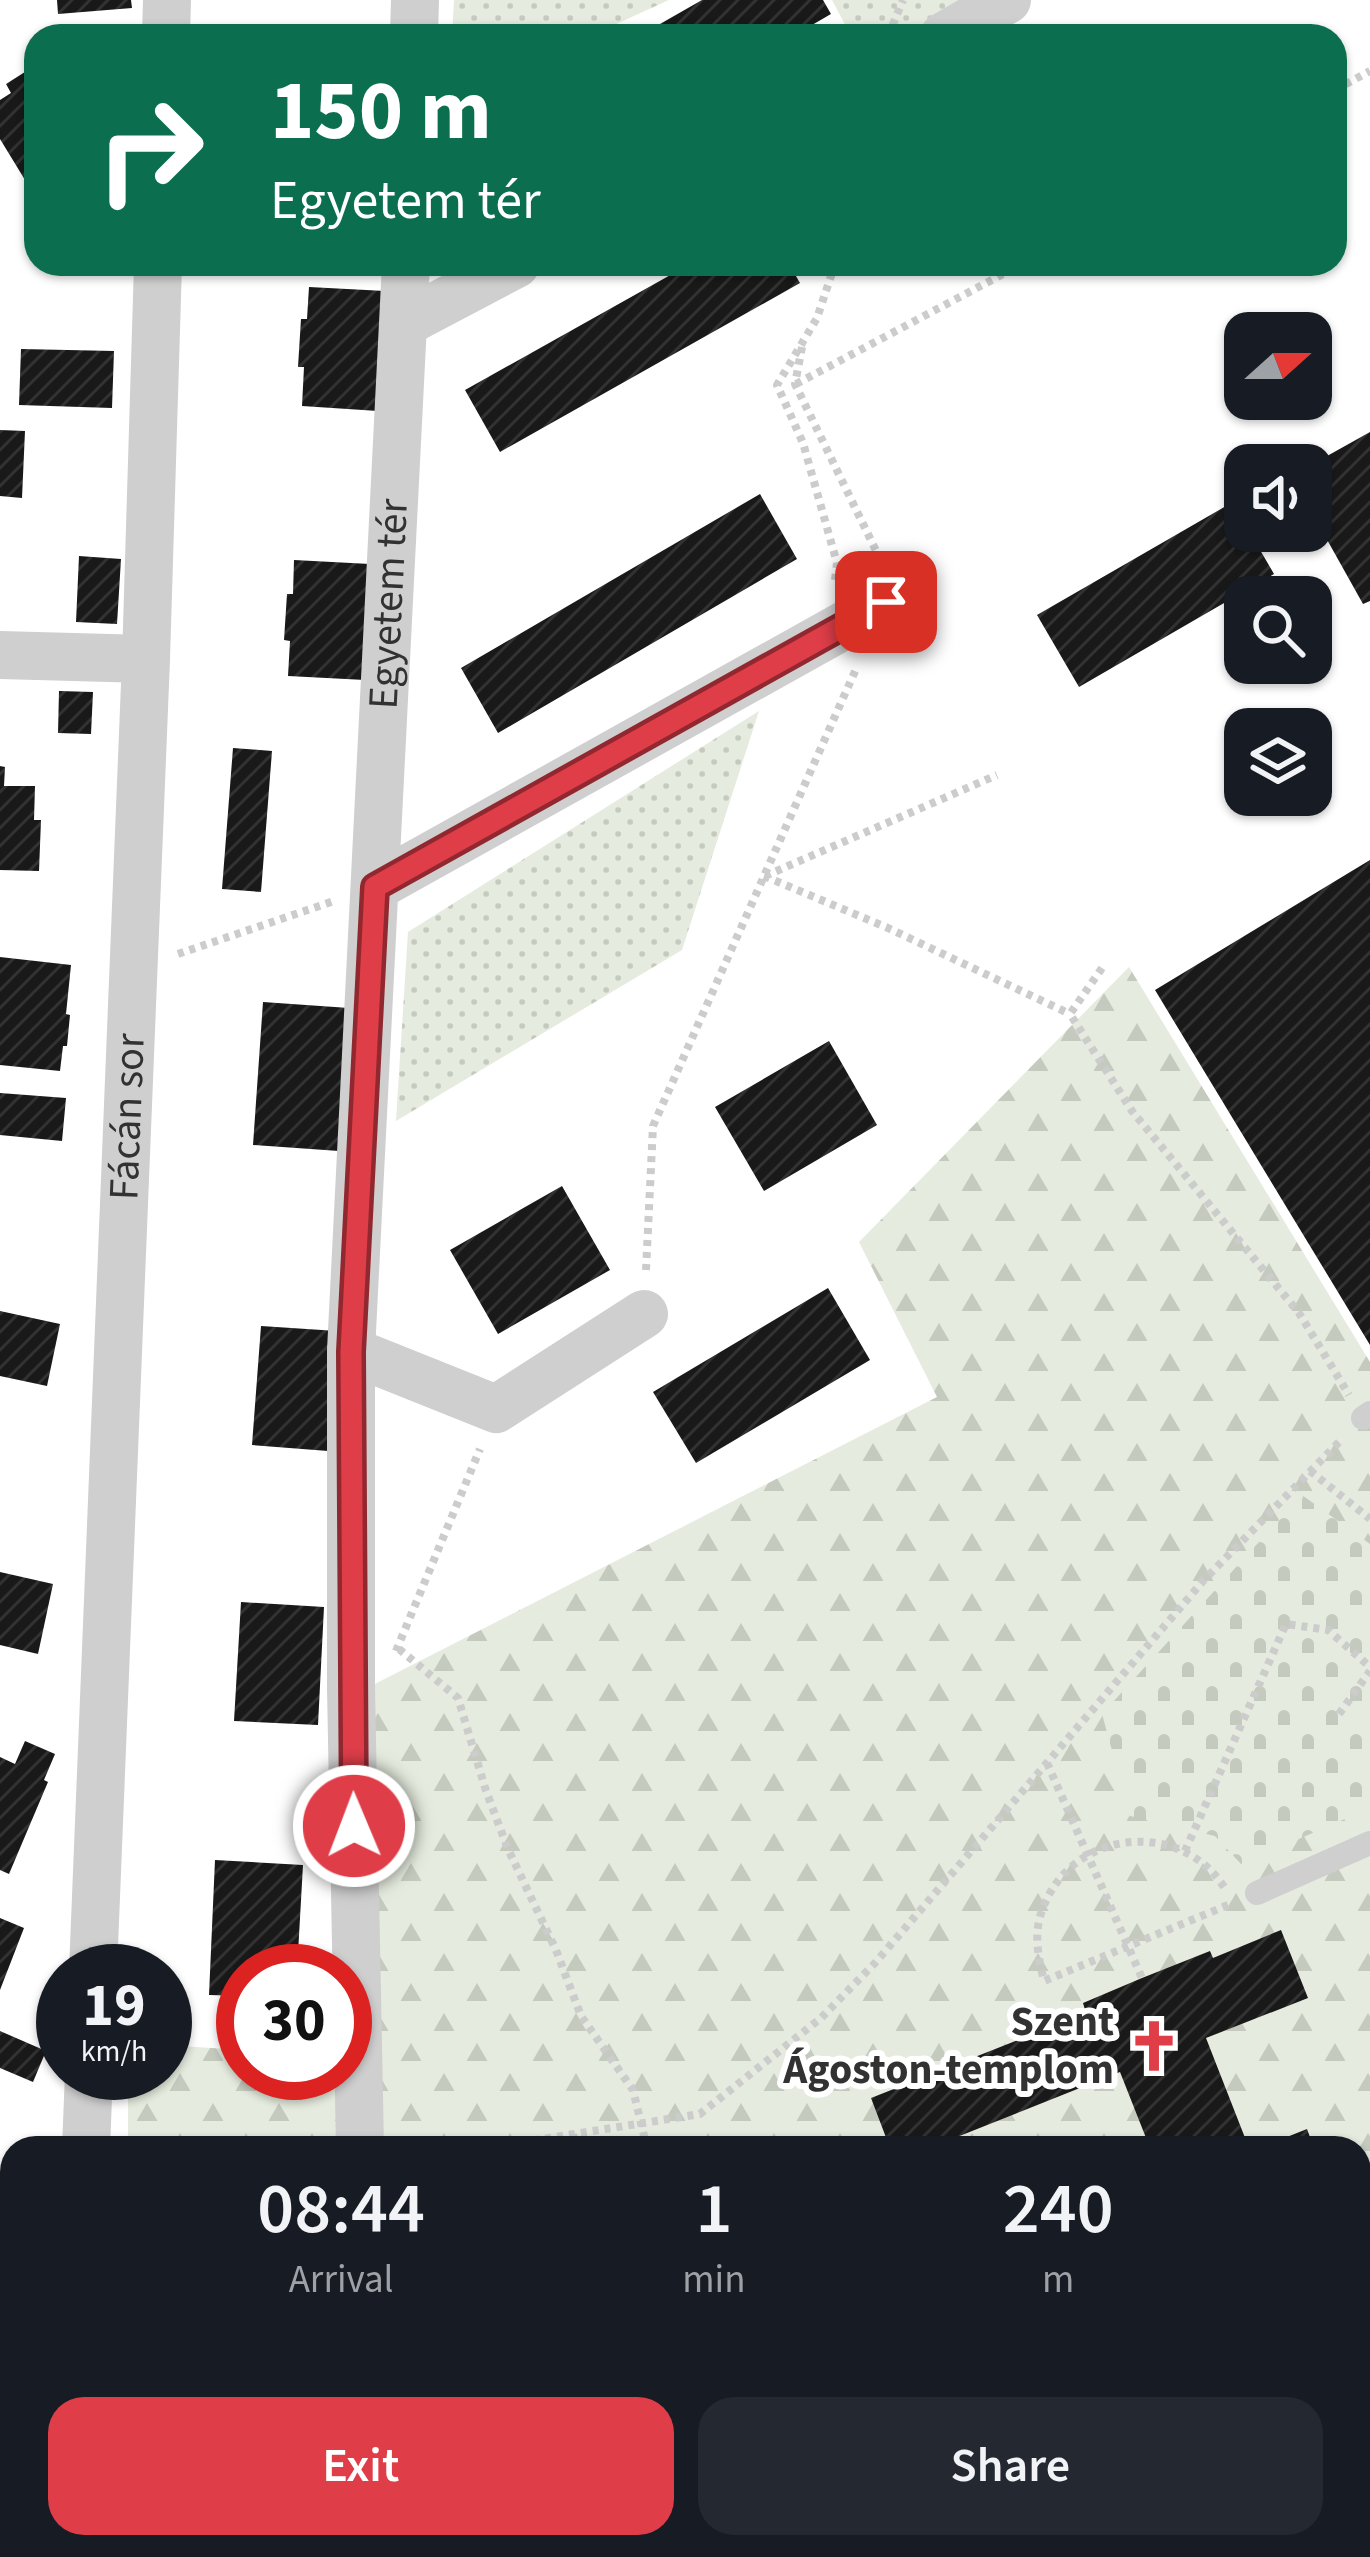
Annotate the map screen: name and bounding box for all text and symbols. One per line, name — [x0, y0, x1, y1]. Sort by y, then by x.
text: 150 m — [270, 52, 492, 172]
icon: right — [72, 72, 228, 228]
text: Egyetem tér — [270, 163, 541, 240]
north arrow — [1224, 312, 1332, 420]
map controls — [1224, 312, 1332, 816]
button: sound — [1224, 444, 1332, 552]
street label: Egyetem tér — [354, 497, 424, 711]
pin — [835, 551, 937, 653]
icon: arrive — [853, 569, 919, 635]
button: search — [1224, 576, 1332, 684]
button: layers — [1224, 708, 1332, 816]
street label: Fácán sor — [94, 1032, 161, 1201]
position arrow — [291, 1763, 417, 1889]
speed limit sign: 30 — [216, 1944, 372, 2100]
text: 19 — [82, 1964, 146, 2049]
place label: Szent Ágoston-templom — [782, 1992, 1114, 2100]
church icon: Szent Ágoston-templom — [1125, 2017, 1183, 2075]
text: km/h — [81, 2030, 147, 2073]
text: 08:44 — [257, 2158, 425, 2261]
text: 1 — [695, 2158, 732, 2261]
text: 240 — [1003, 2158, 1114, 2261]
text: Arrival — [289, 2252, 394, 2308]
text: min — [682, 2252, 746, 2308]
text: m — [1042, 2252, 1074, 2308]
button: Exit — [48, 2397, 674, 2535]
button: Share — [698, 2397, 1323, 2535]

